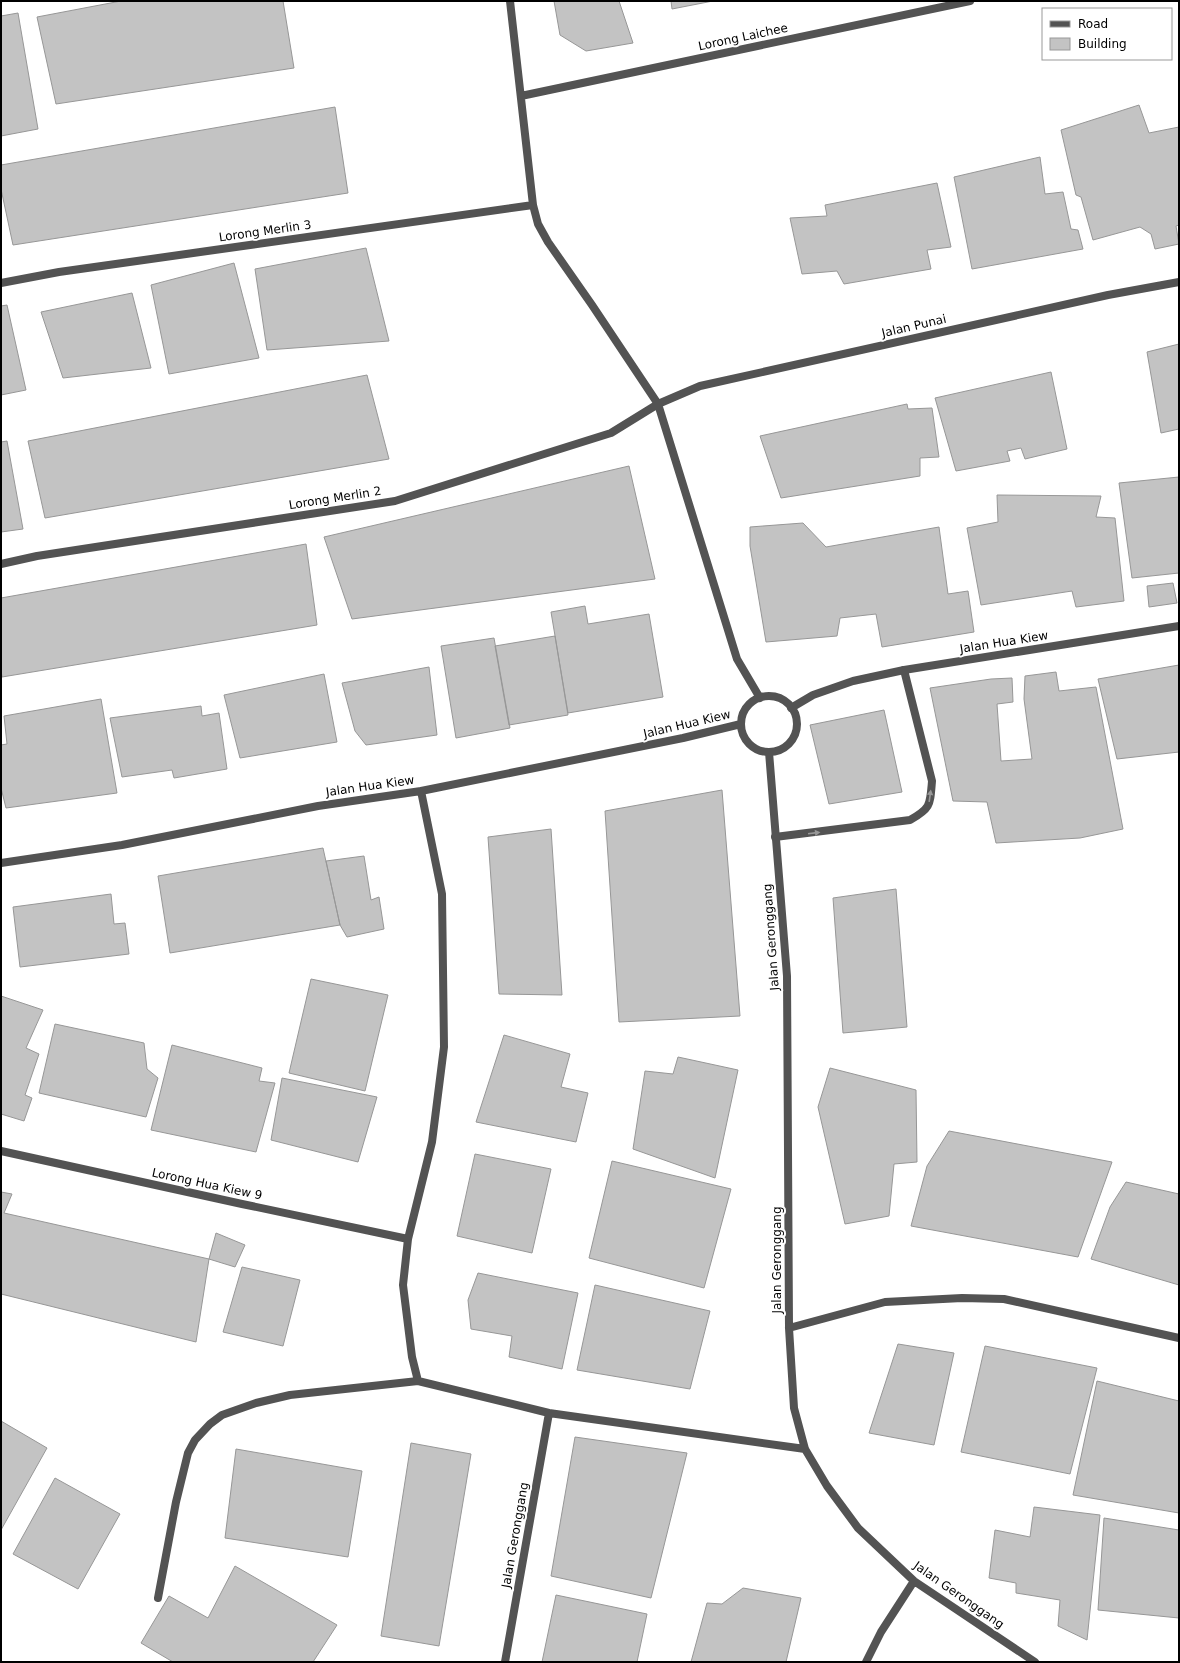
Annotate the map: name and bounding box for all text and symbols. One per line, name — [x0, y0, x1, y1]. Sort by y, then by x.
legend — [1042, 8, 1172, 60]
text: Road — [1078, 17, 1108, 31]
street label: Lorong Laichee — [697, 21, 789, 53]
text: Building — [1078, 37, 1127, 51]
street label: Lorong Merlin 3 — [218, 218, 312, 244]
street label: Jalan Punai — [879, 312, 948, 340]
street label: Lorong Merlin 2 — [288, 484, 382, 512]
street label: Jalan Hua Kiew — [958, 628, 1049, 656]
street label: Jalan Hua Kiew — [641, 707, 732, 741]
street label: Jalan Hua Kiew — [324, 773, 415, 799]
one-way arrow — [927, 790, 933, 802]
one-way arrow — [808, 829, 820, 836]
street label: Jalan Geronggang — [760, 883, 782, 992]
street label: Lorong Hua Kiew 9 — [151, 1165, 263, 1203]
street label: Jalan Geronggang — [770, 1206, 784, 1315]
street label: Jalan Geronggang — [499, 1481, 531, 1590]
street label: Jalan Geronggang — [910, 1558, 1007, 1631]

